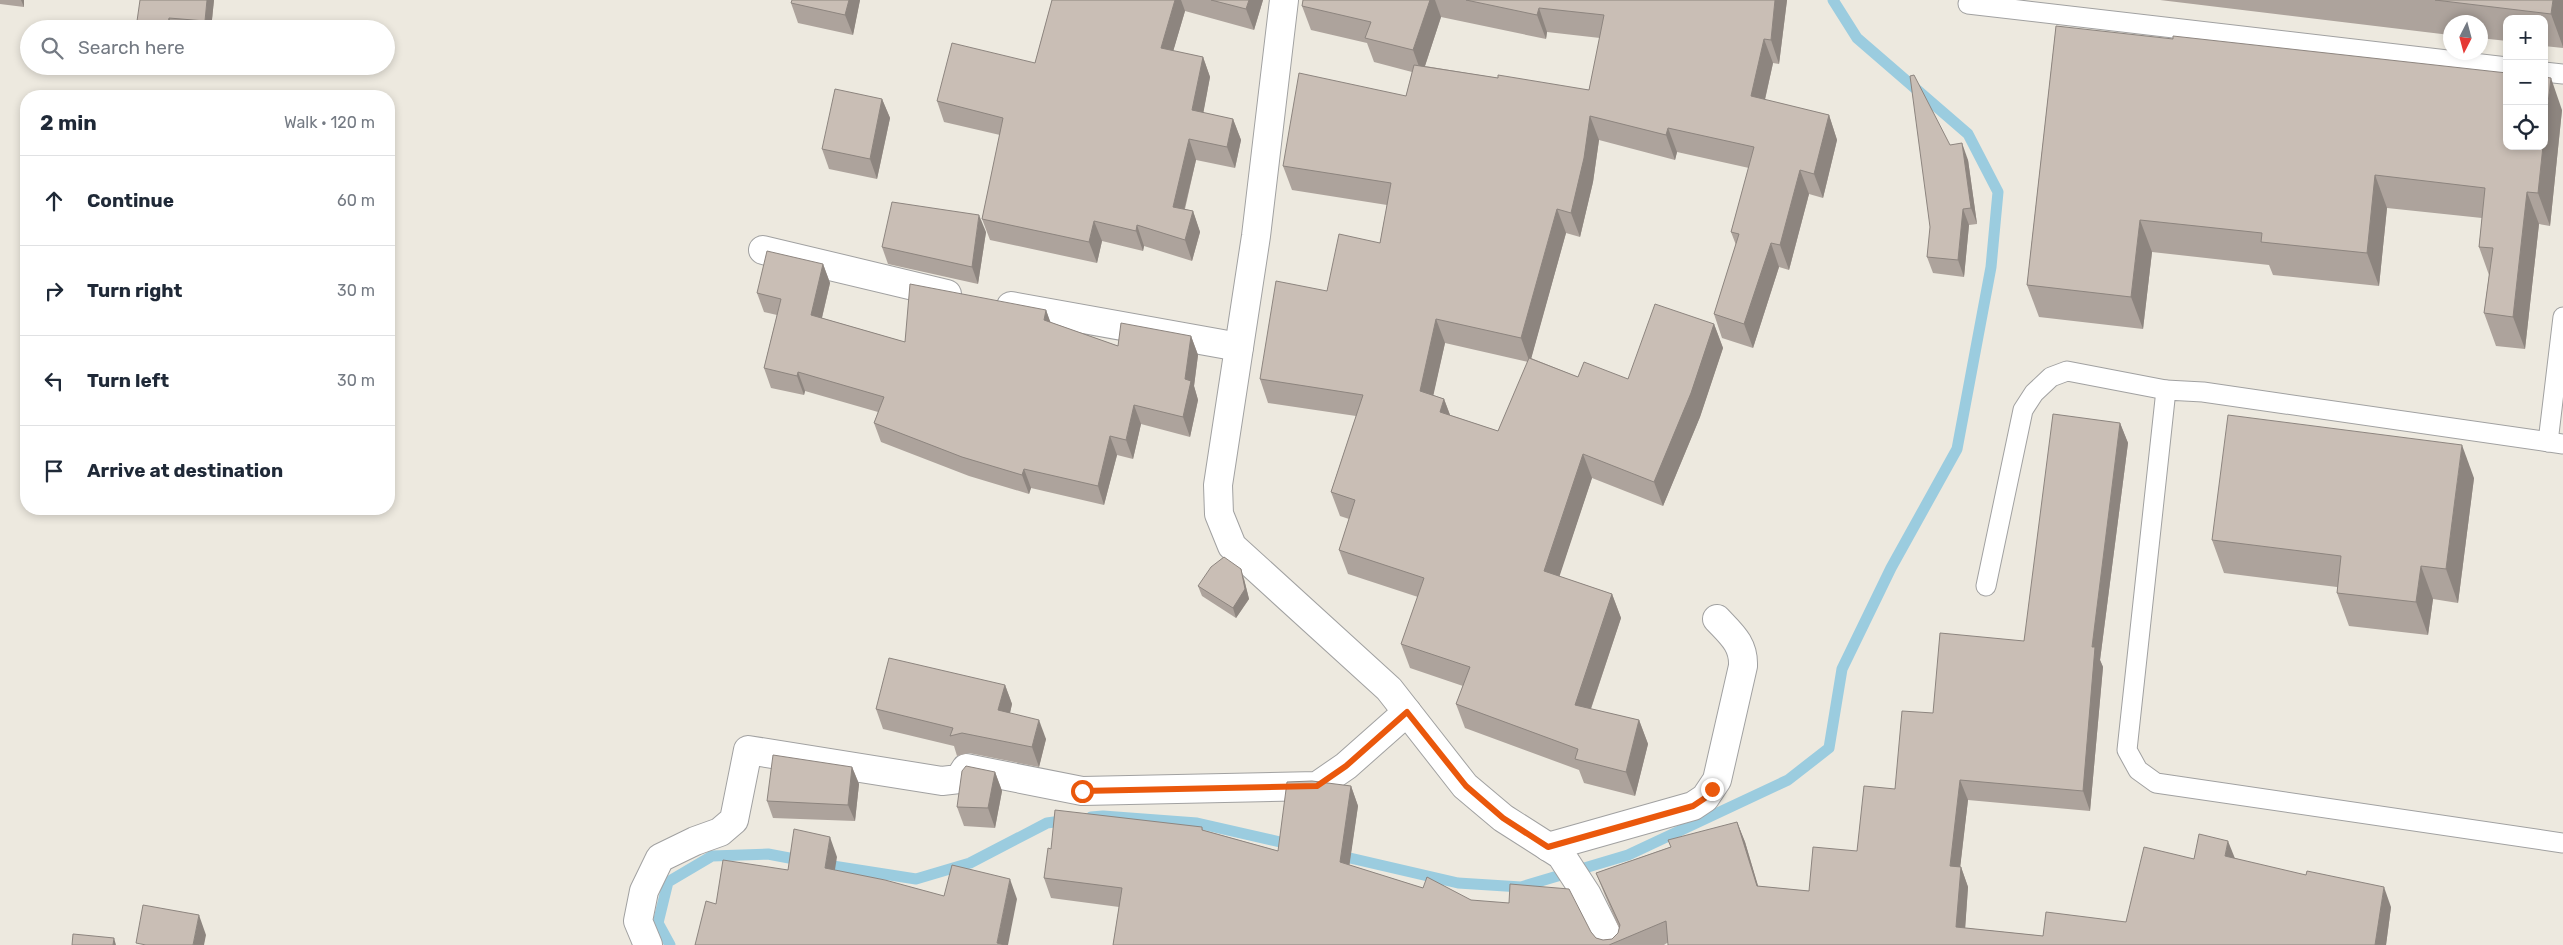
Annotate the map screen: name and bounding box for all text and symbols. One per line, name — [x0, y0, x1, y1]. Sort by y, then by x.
north arrow — [2443, 15, 2488, 60]
map controls — [2503, 15, 2548, 150]
button: + — [2503, 15, 2548, 60]
search box — [20, 20, 395, 75]
icon: search — [38, 34, 66, 62]
text: Search here — [78, 36, 185, 59]
button: − — [2503, 60, 2548, 105]
button: locate — [2503, 105, 2548, 150]
text: 2 min — [40, 110, 97, 135]
text: Walk · 120 m — [284, 113, 375, 132]
icon: ahead — [40, 187, 68, 215]
text: Continue — [87, 189, 174, 212]
text: 60 m — [337, 191, 375, 210]
icon: right — [40, 277, 68, 305]
text: Turn right — [87, 279, 182, 302]
text: 30 m — [337, 281, 375, 300]
icon: left — [40, 367, 68, 395]
text: Turn left — [87, 369, 169, 392]
text: 30 m — [337, 371, 375, 390]
icon: arrive — [40, 457, 68, 485]
text: Arrive at destination — [87, 459, 283, 482]
route end — [1701, 778, 1724, 801]
route start — [1071, 780, 1094, 803]

